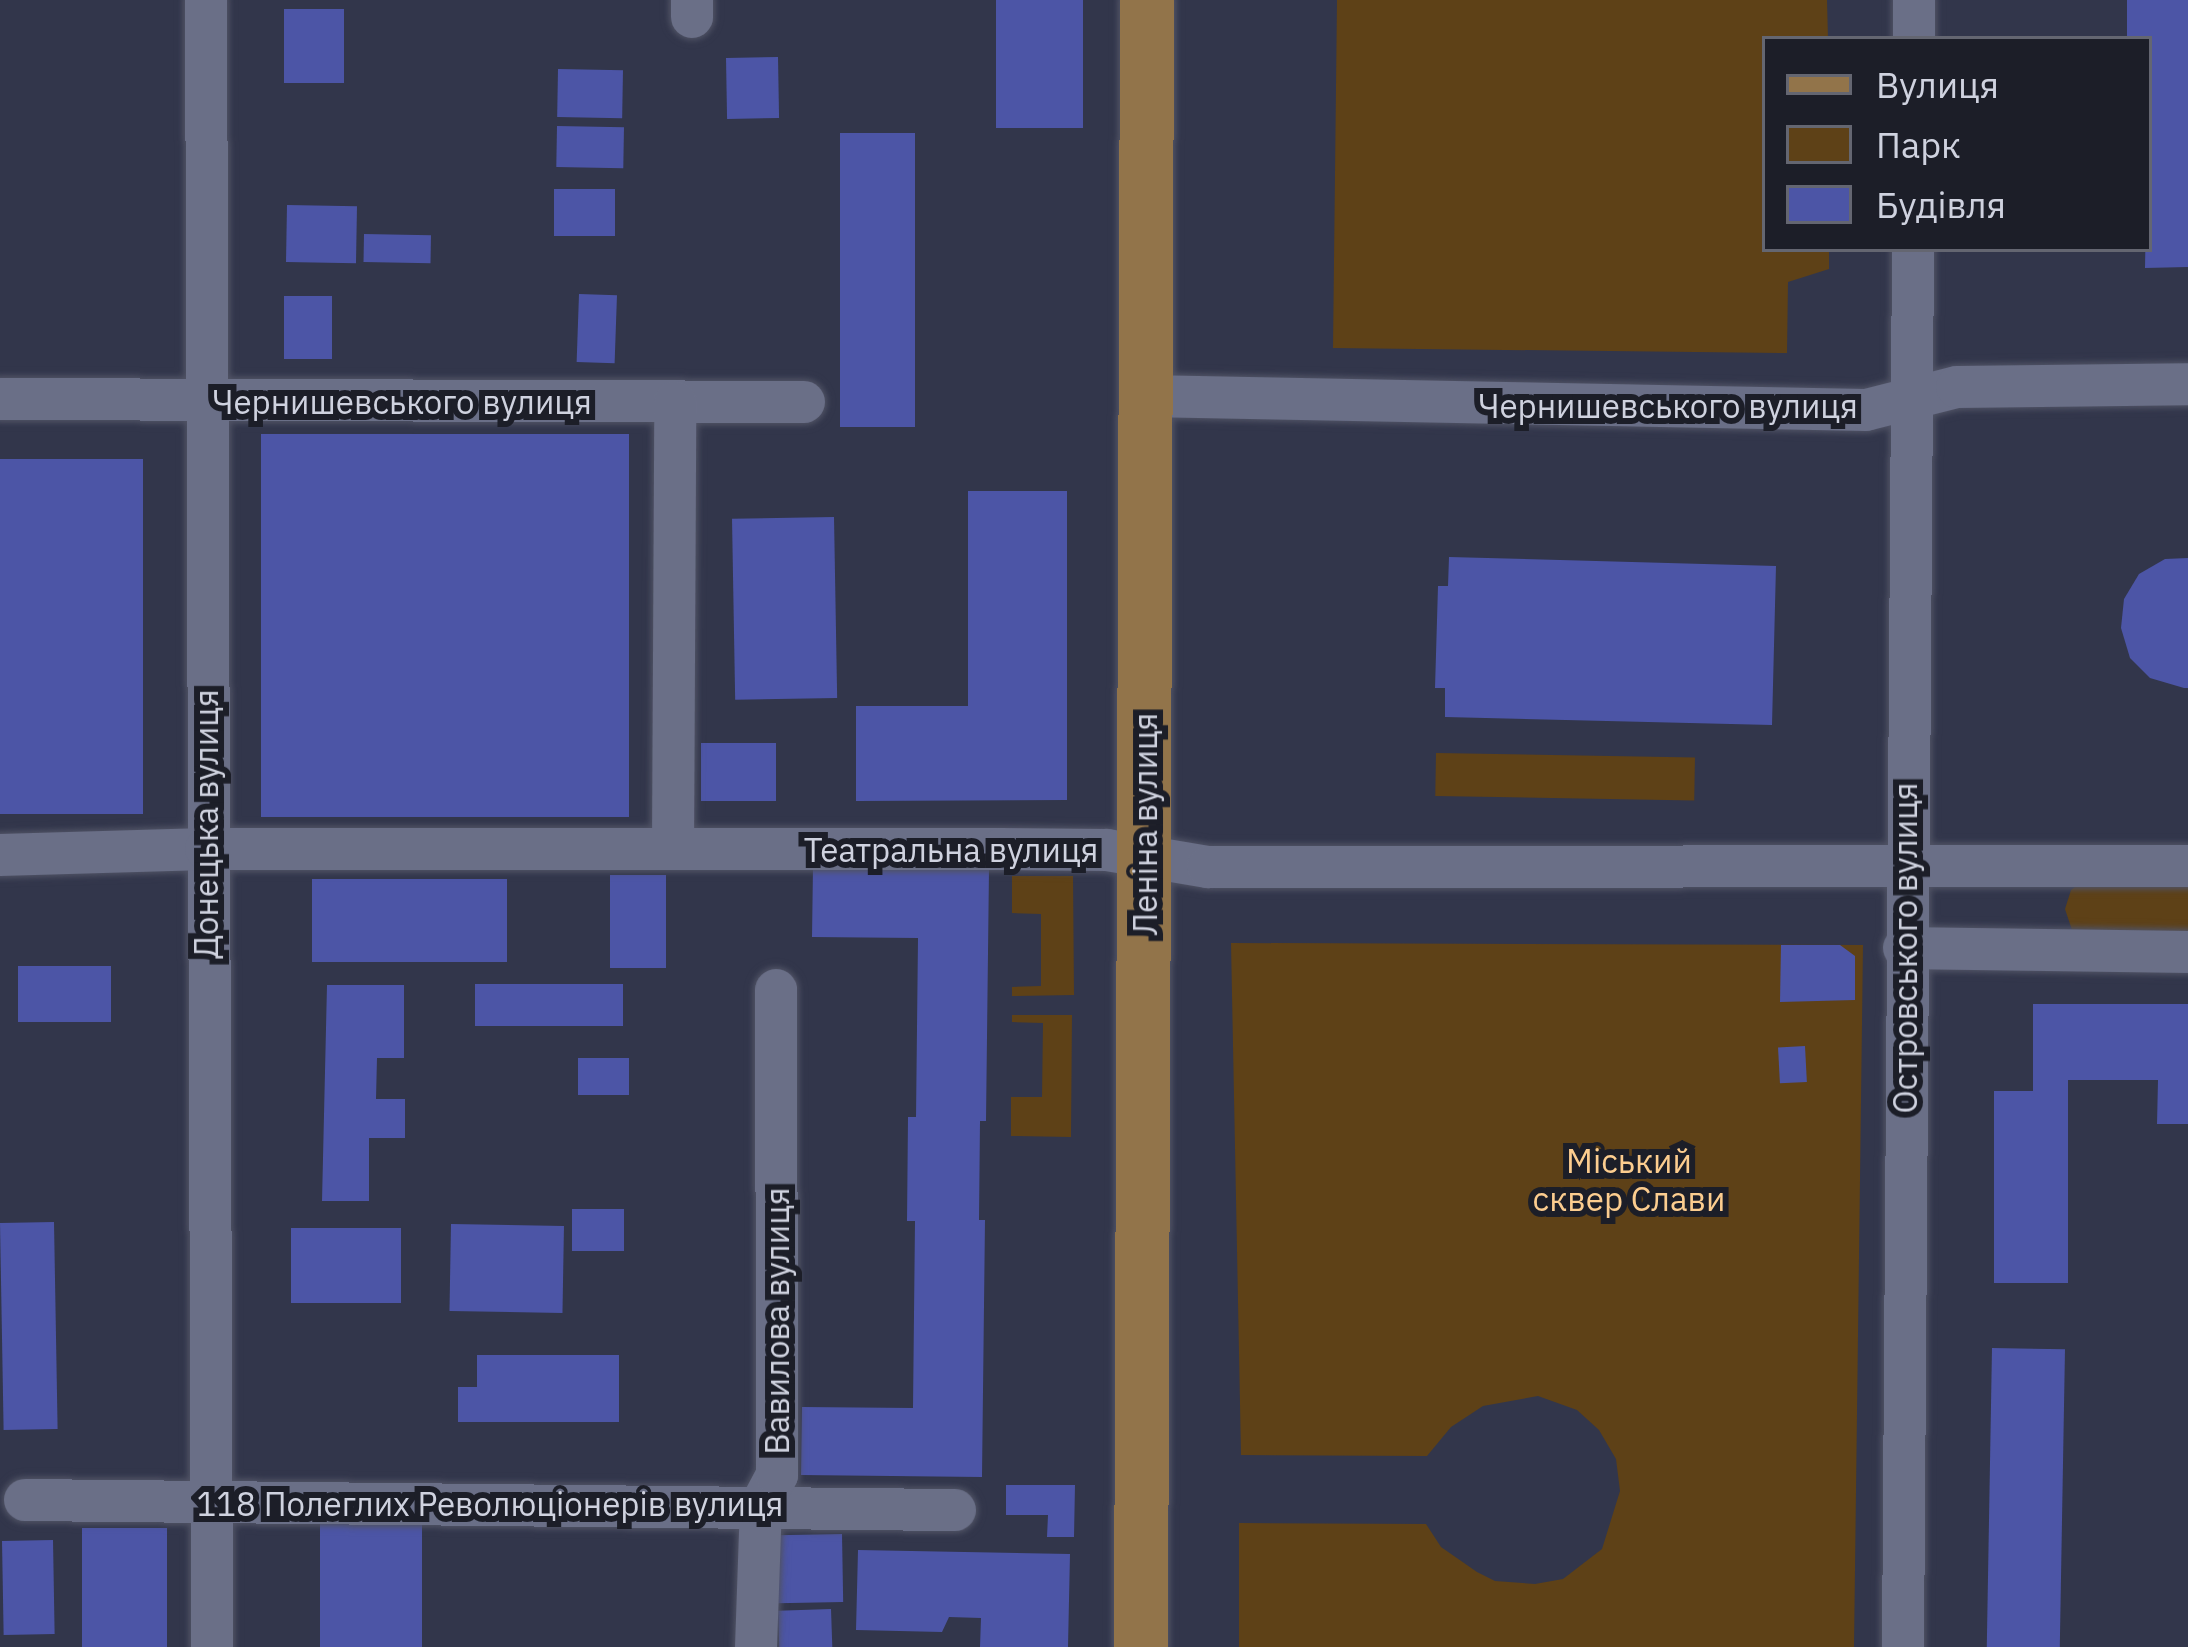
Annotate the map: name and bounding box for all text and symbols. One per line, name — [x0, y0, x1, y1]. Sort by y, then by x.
legend — [1762, 36, 2152, 252]
text: Вулиця — [1876, 61, 1999, 108]
text: Парк — [1876, 121, 1961, 168]
text: Будівля — [1876, 181, 2006, 228]
street label: Чернишевського вулиця — [212, 382, 592, 422]
street label: Чернишевського вулиця — [1478, 386, 1858, 426]
street label: Донецька вулиця — [186, 689, 226, 959]
street label: Леніна вулиця — [1125, 713, 1165, 935]
street label: Островського вулиця — [1885, 782, 1925, 1114]
street label: Театральна вулиця — [804, 830, 1098, 870]
park label: Міський сквер Слави — [1533, 1141, 1725, 1219]
street label: Вавилова вулиця — [757, 1187, 797, 1455]
street label: 118 Полеглих Революціонерів вулиця — [197, 1484, 783, 1524]

